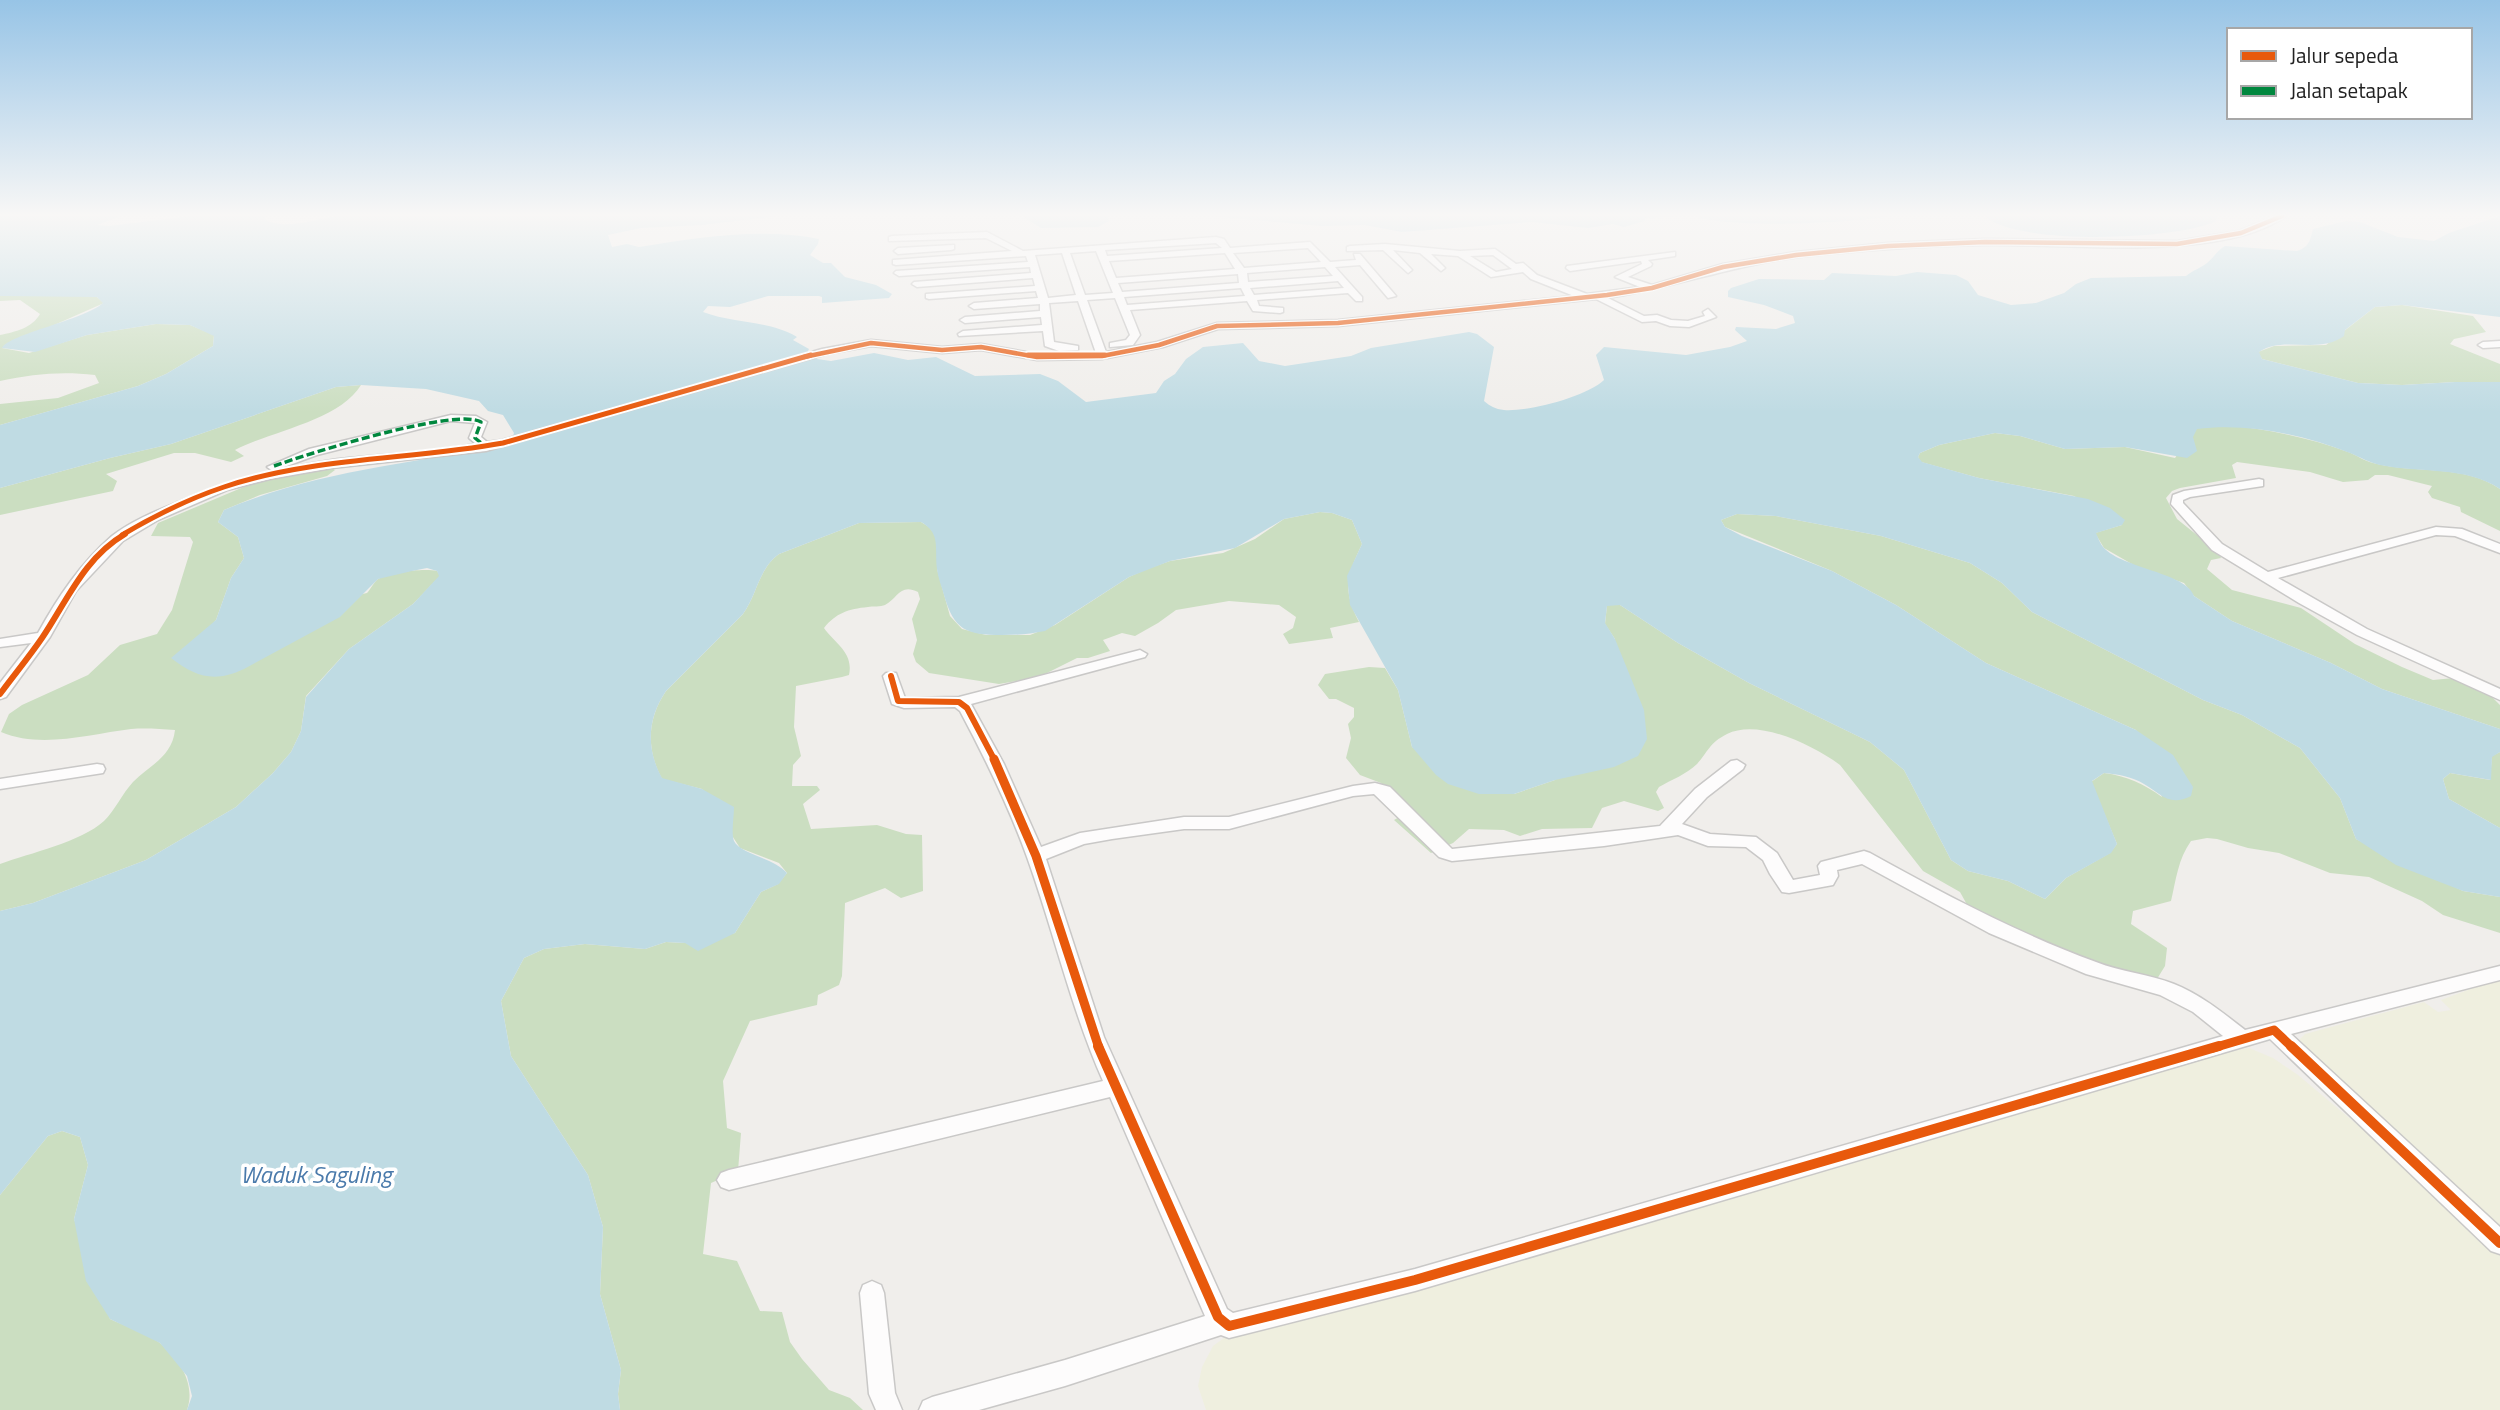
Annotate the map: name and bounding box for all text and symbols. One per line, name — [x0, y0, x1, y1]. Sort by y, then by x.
legend — [2227, 28, 2472, 119]
text: Jalur sepeda — [2290, 39, 2399, 71]
text: Jalan setapak — [2290, 74, 2408, 106]
water label: Waduk Saguling — [240, 1156, 395, 1192]

